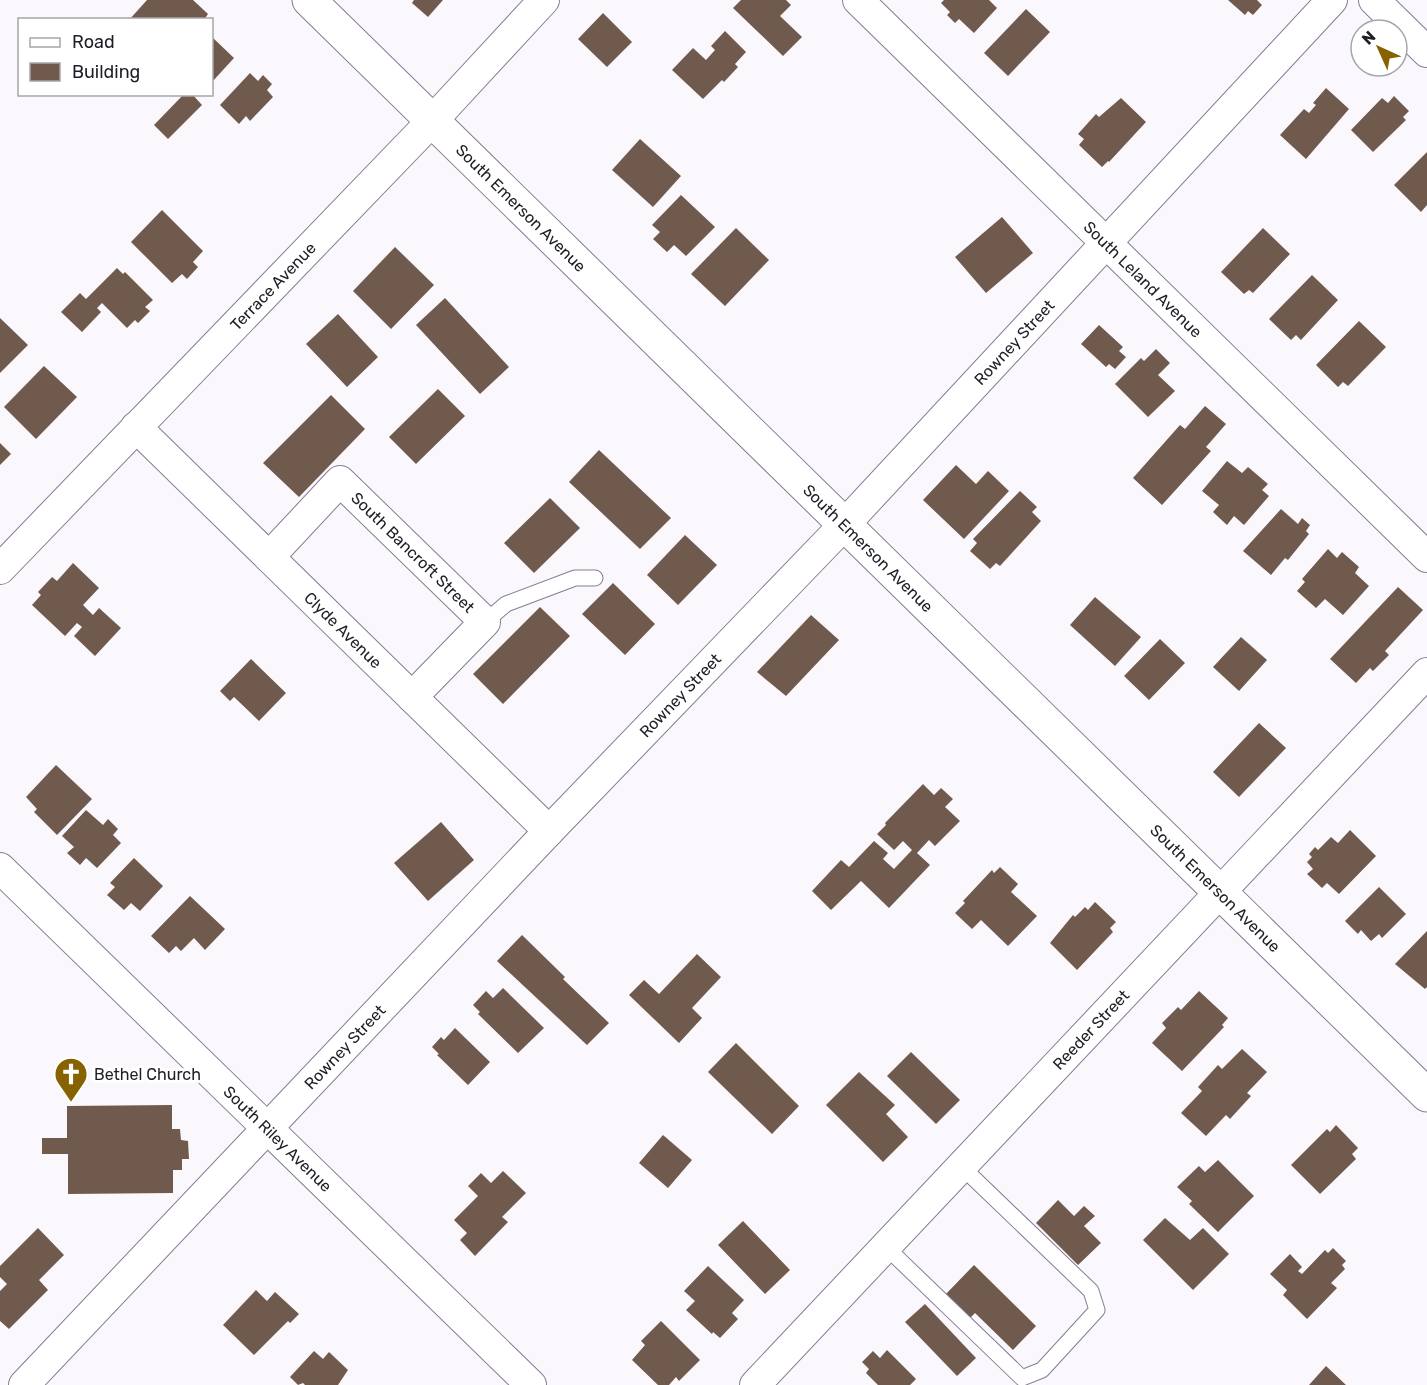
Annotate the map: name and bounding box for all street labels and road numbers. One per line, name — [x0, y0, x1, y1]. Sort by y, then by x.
street label: South Emerson Avenue — [452, 140, 590, 276]
street label: South Leland Avenue — [1080, 217, 1206, 342]
street label: Terrace Avenue — [226, 238, 320, 334]
street label: Rowney Street — [970, 296, 1059, 389]
street label: South Emerson Avenue — [799, 480, 937, 616]
street label: South Bancroft Street — [347, 488, 478, 617]
street label: Clyde Avenue — [300, 588, 386, 672]
street label: Rowney Street — [636, 650, 725, 741]
street label: South Emerson Avenue — [1146, 821, 1284, 956]
street label: Reeder Street — [1049, 986, 1133, 1074]
street label: Rowney Street — [300, 1001, 389, 1093]
street label: South Riley Avenue — [220, 1082, 336, 1196]

